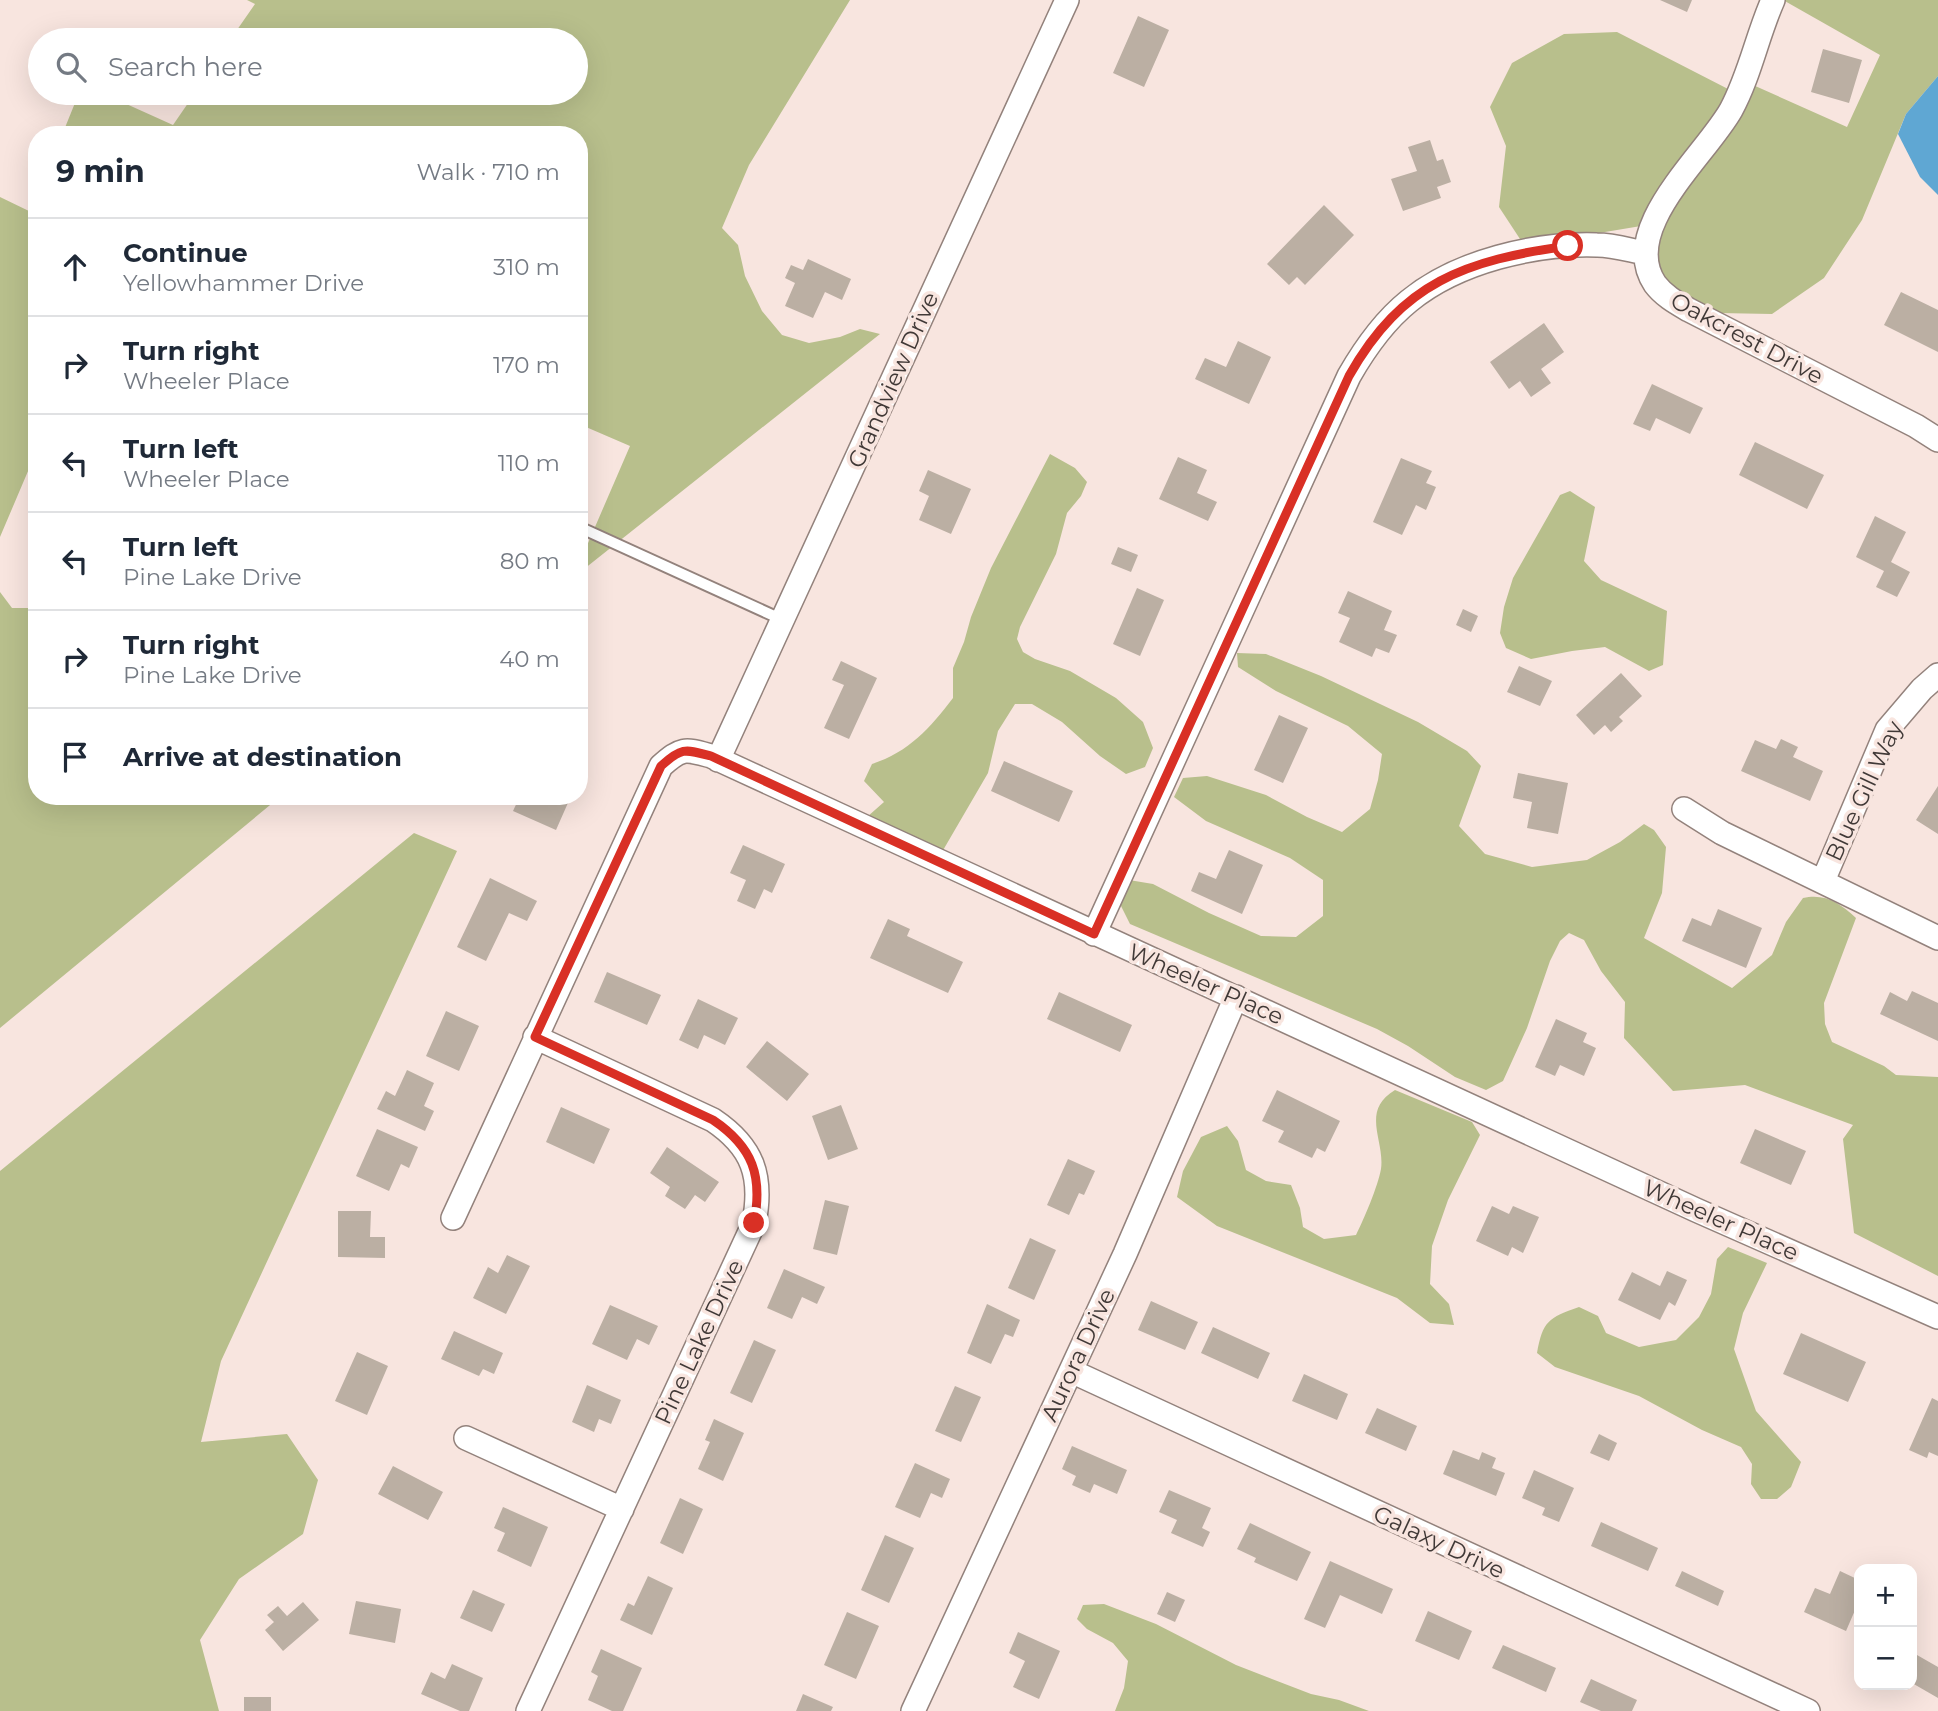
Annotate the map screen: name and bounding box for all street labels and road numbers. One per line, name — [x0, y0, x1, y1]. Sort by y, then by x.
street label: Oakcrest Drive — [1666, 286, 1828, 390]
street label: Grandview Drive — [842, 288, 944, 472]
street label: Blue Gill Way — [1819, 716, 1909, 865]
street label: Wheeler Place — [1124, 937, 1288, 1031]
street label: Wheeler Place — [1639, 1173, 1803, 1267]
street label: Pine Lake Drive — [649, 1255, 749, 1429]
street label: Aurora Drive — [1035, 1284, 1121, 1426]
street label: Galaxy Drive — [1369, 1499, 1509, 1585]

